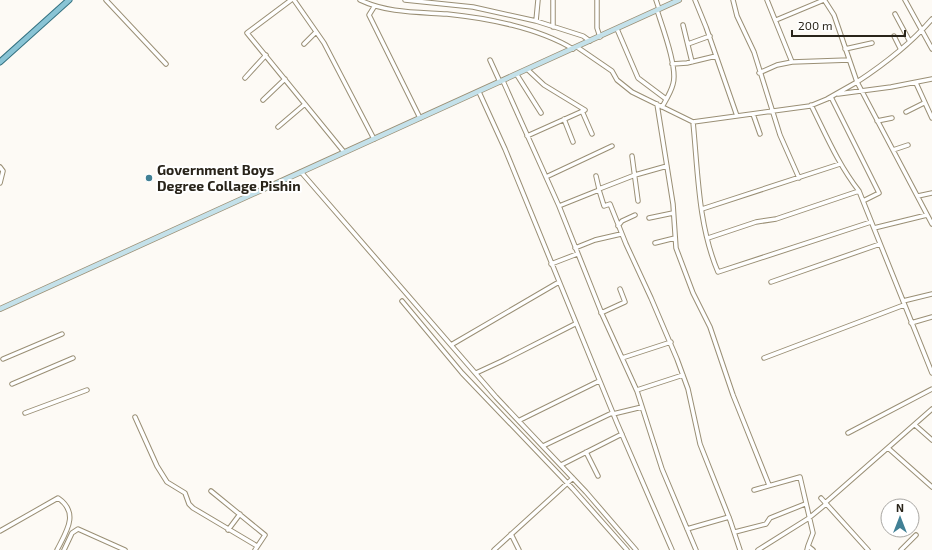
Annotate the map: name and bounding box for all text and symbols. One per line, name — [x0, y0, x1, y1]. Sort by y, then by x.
scale bar — [792, 12, 905, 38]
text: 200 m — [798, 18, 832, 32]
place label: Government Boys Degree Collage Pishin — [157, 161, 301, 194]
marker: Government Boys Degree Collage Pishin — [144, 173, 154, 183]
north arrow — [880, 498, 920, 538]
text: N — [896, 501, 904, 514]

